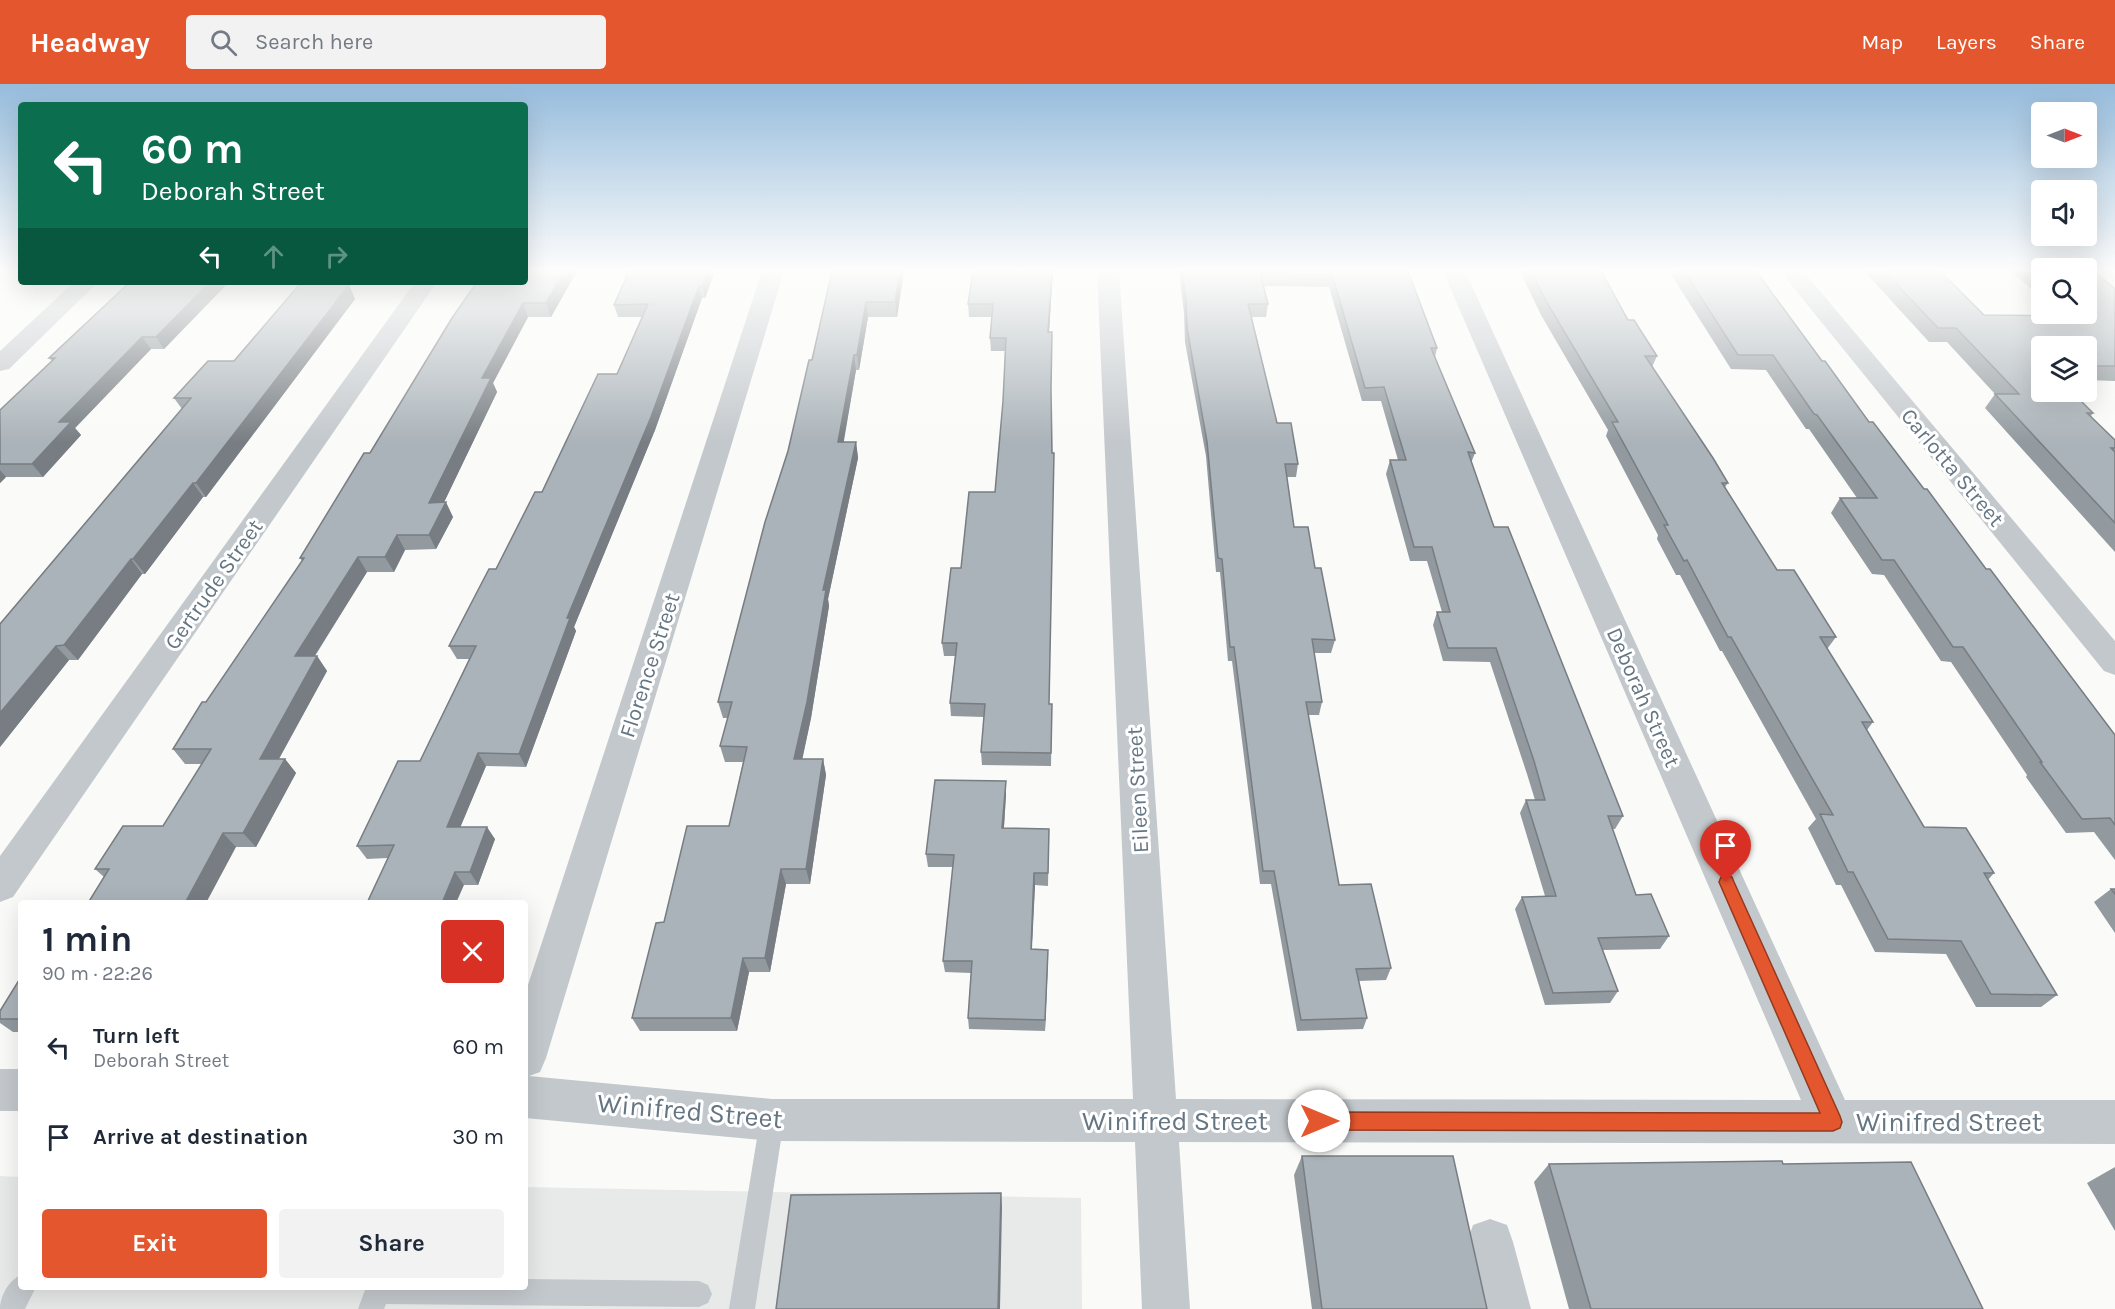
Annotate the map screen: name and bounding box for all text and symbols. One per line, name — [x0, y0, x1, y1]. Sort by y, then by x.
search box — [186, 15, 606, 69]
text: Headway — [30, 26, 150, 59]
icon: search — [207, 26, 240, 59]
text: Search here — [255, 29, 373, 55]
text: Map — [1861, 30, 1903, 54]
text: Layers — [1936, 30, 1997, 54]
text: Share — [2030, 30, 2085, 54]
north arrow — [2031, 102, 2097, 168]
map controls — [2031, 102, 2097, 402]
text: 60 m — [141, 124, 244, 174]
icon: left — [42, 126, 120, 204]
text: Deborah Street — [141, 175, 325, 207]
button: sound — [2031, 180, 2097, 246]
icon: left — [194, 240, 227, 273]
icon: ahead — [257, 240, 290, 273]
icon: right — [320, 240, 353, 273]
button: search — [2031, 258, 2097, 324]
button: layers — [2031, 336, 2097, 402]
street label: Carlotta Street — [1895, 403, 2009, 532]
street label: Gertrude Street — [159, 514, 268, 655]
street label: Florence Street — [614, 590, 686, 741]
street label: Deborah Street — [1601, 624, 1685, 771]
street label: Eileen Street — [1122, 726, 1154, 854]
pin — [1700, 820, 1751, 882]
icon: arrive — [1709, 829, 1742, 862]
text: 1 min — [42, 918, 132, 960]
button: close — [441, 920, 504, 983]
text: 90 m · 22:26 — [42, 962, 153, 985]
text: Turn left — [93, 1023, 180, 1049]
icon: left — [42, 1031, 75, 1064]
text: 60 m — [453, 1034, 504, 1060]
text: Deborah Street — [93, 1049, 229, 1072]
street label: Winifred Street — [596, 1087, 784, 1135]
position arrow — [1287, 1089, 1351, 1153]
street label: Winifred Street — [1082, 1105, 1268, 1137]
street label: Winifred Street — [1856, 1106, 2042, 1138]
icon: arrive — [42, 1121, 75, 1154]
text: Arrive at destination — [93, 1124, 308, 1150]
text: 30 m — [452, 1124, 504, 1150]
button: Exit — [42, 1209, 267, 1278]
button: Share — [279, 1209, 504, 1278]

